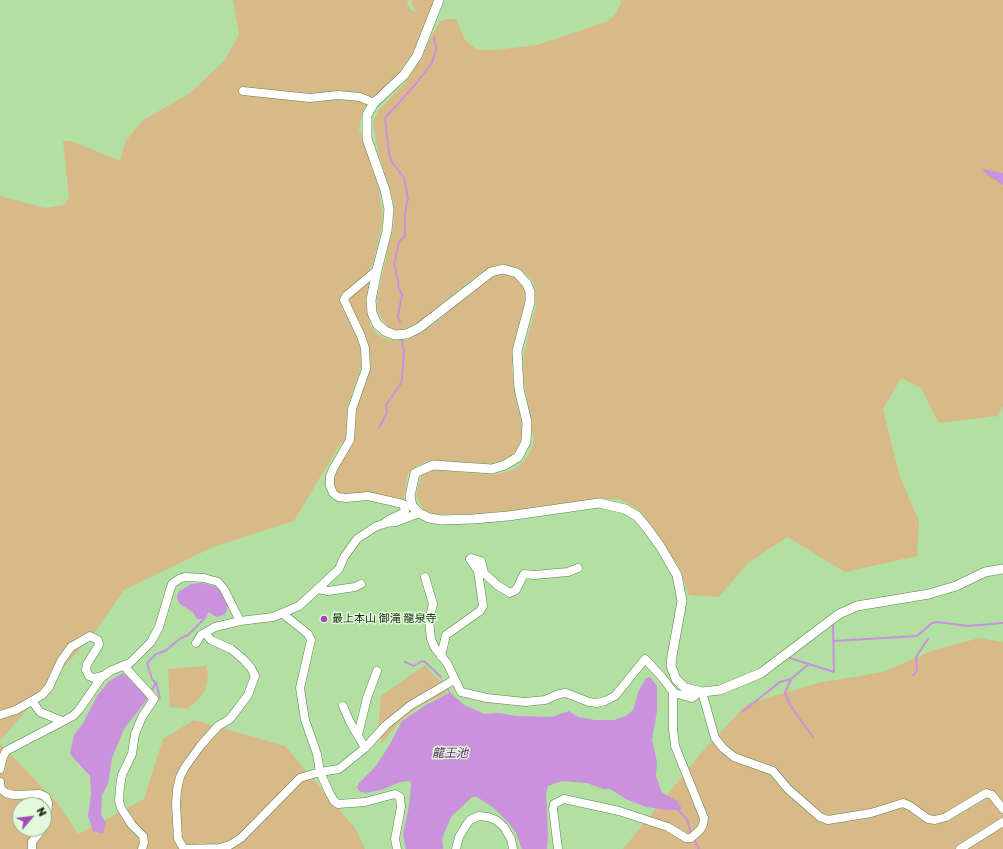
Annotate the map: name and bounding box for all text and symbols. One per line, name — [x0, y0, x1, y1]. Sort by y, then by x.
place label: 最上本山 御滝 龍泉寺 — [332, 612, 436, 626]
marker: 最上本山 御滝 龍泉寺 — [319, 614, 329, 624]
water label: 龍王池 — [432, 746, 468, 760]
north arrow — [12, 797, 52, 837]
text: N — [34, 805, 50, 818]

